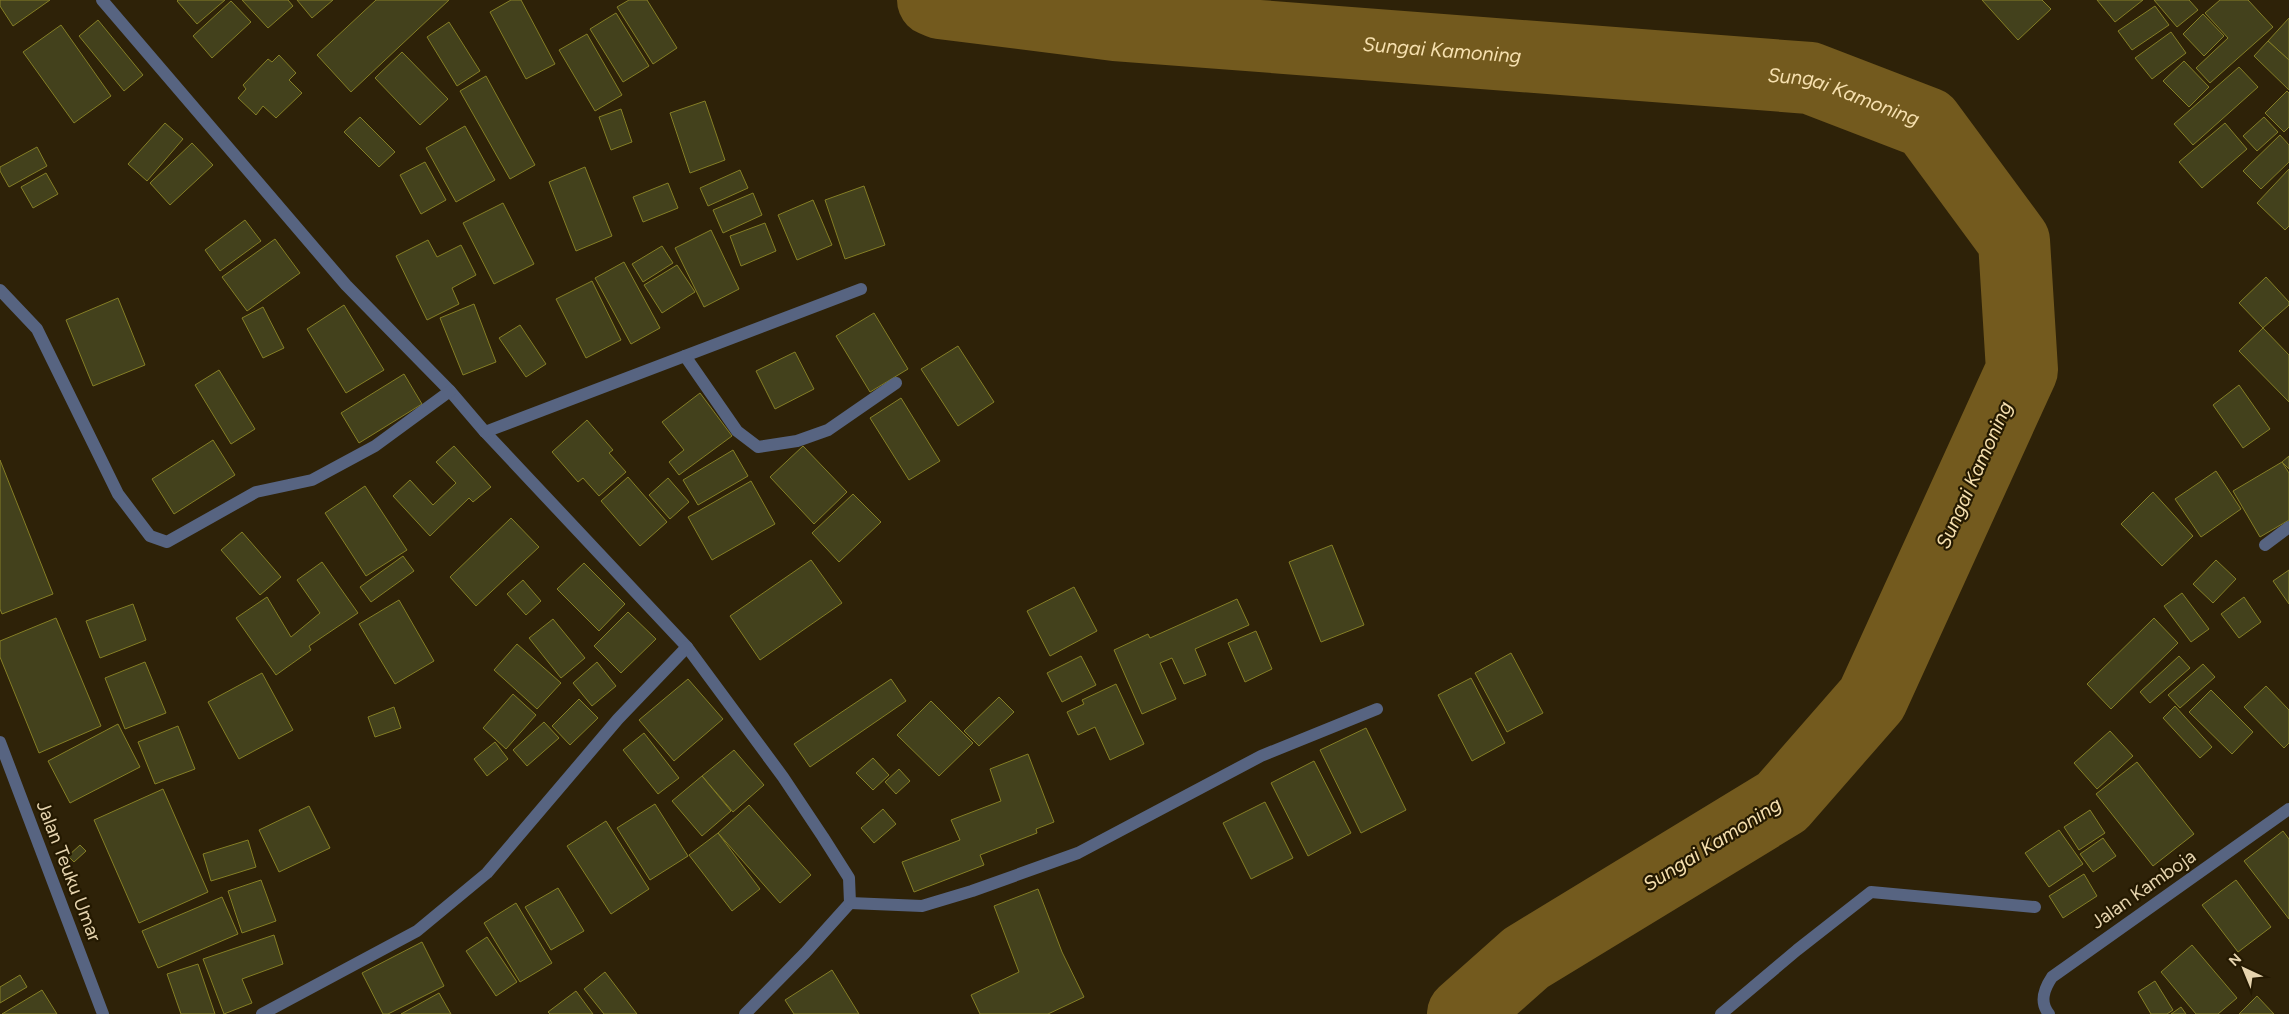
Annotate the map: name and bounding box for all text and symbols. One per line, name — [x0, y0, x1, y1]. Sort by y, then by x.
water label: Sungai Kamoning — [1362, 32, 1522, 68]
water label: Sungai Kamoning — [1767, 63, 1923, 131]
water label: Sungai Kamoning — [1931, 397, 2017, 552]
water label: Sungai Kamoning — [1638, 792, 1786, 896]
street label: Jalan Teuku Umar — [32, 797, 107, 945]
street label: Jalan Kamboja — [2086, 844, 2200, 934]
north arrow — [2219, 944, 2269, 994]
text: N — [2226, 950, 2245, 970]

